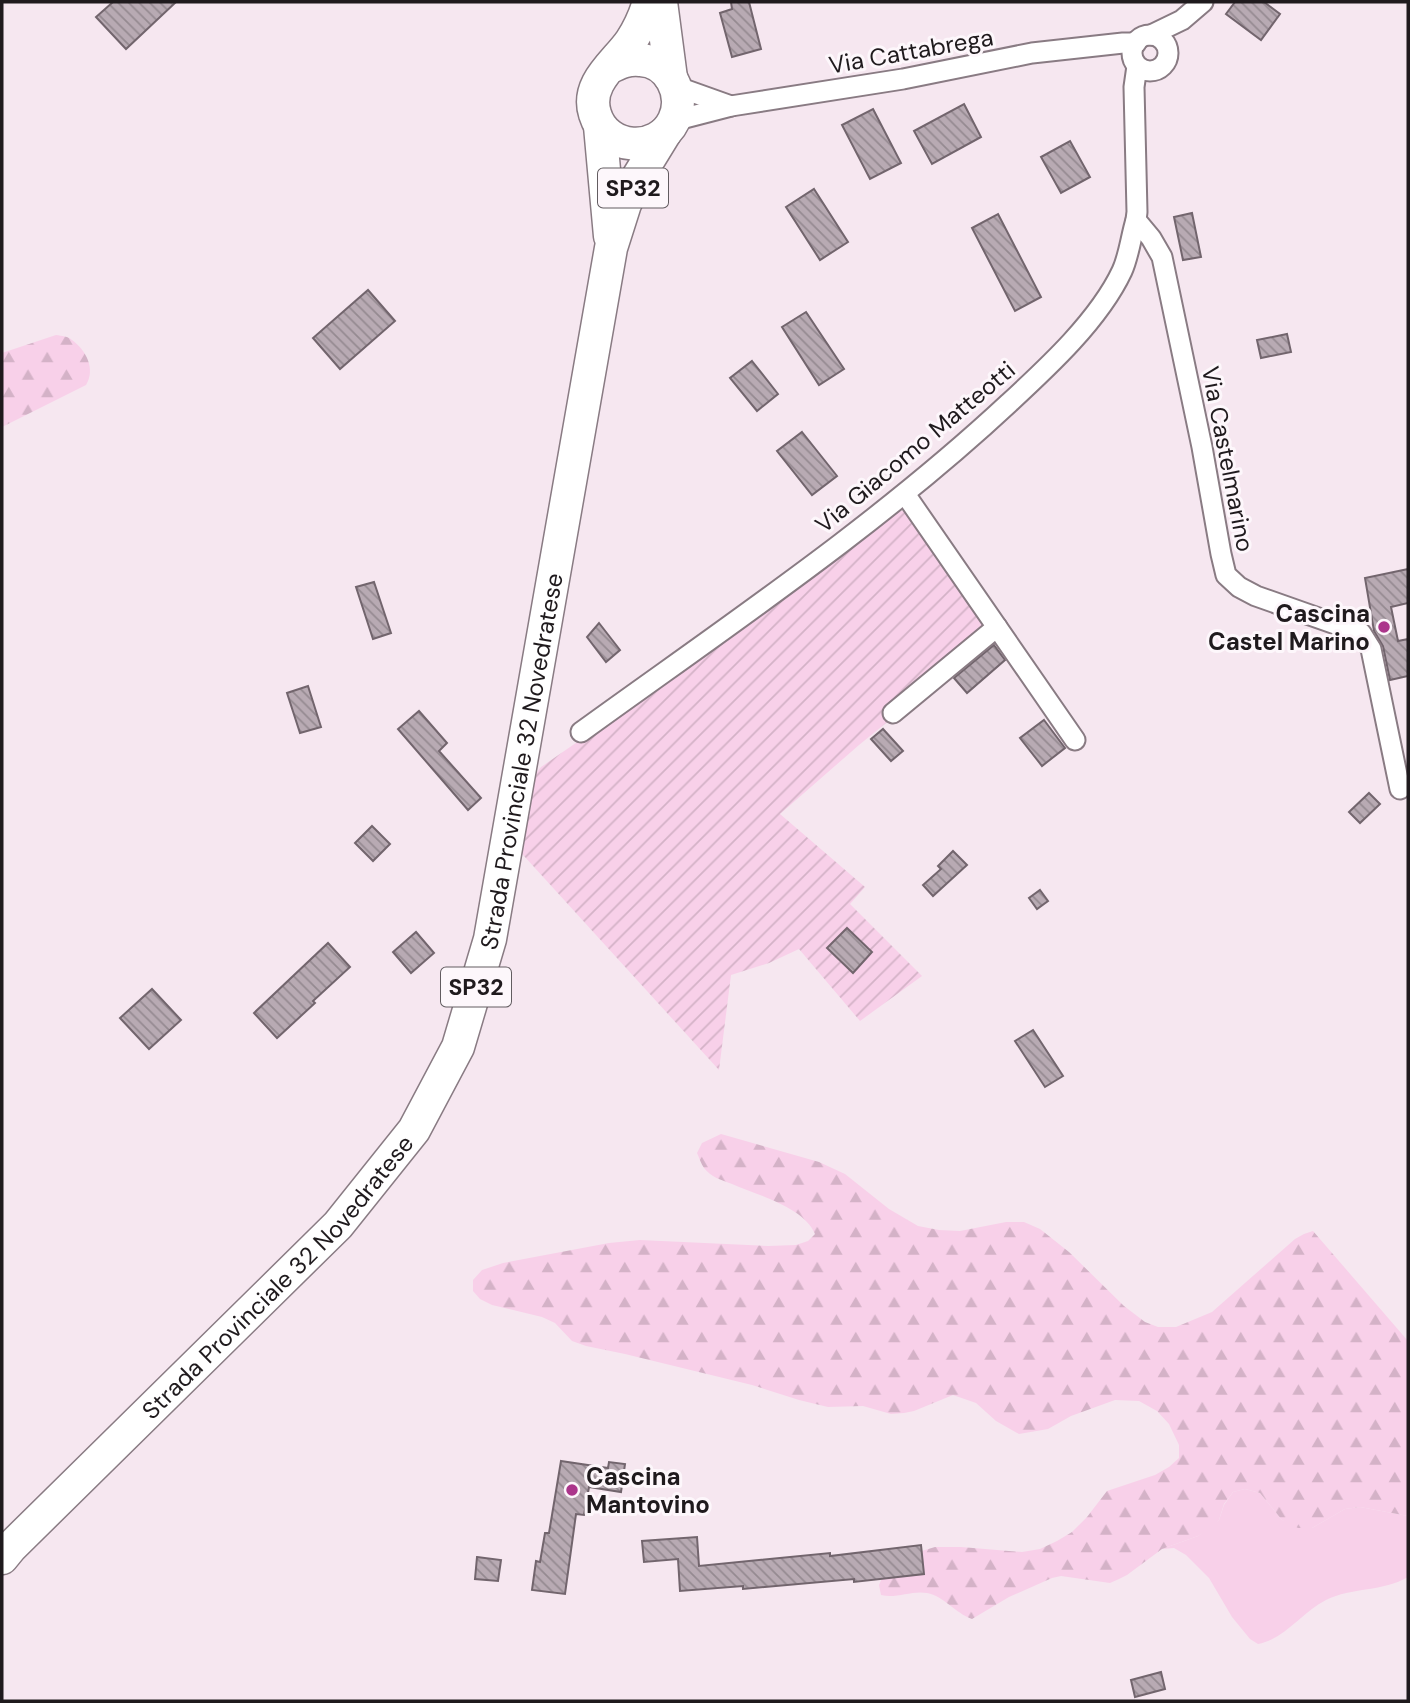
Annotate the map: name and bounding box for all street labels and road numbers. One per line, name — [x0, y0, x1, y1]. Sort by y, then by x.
street label: Via Cattabrega — [826, 21, 996, 81]
road number: SP32 — [598, 168, 668, 208]
street label: Via Giacomo Matteotti — [809, 354, 1021, 540]
street label: Via Castelmarino — [1195, 364, 1261, 554]
street label: Strada Provinciale 32 Novedratese — [472, 571, 569, 953]
road number: SP32 — [441, 968, 511, 1006]
street label: Strada Provinciale 32 Novedratese — [135, 1128, 420, 1425]

